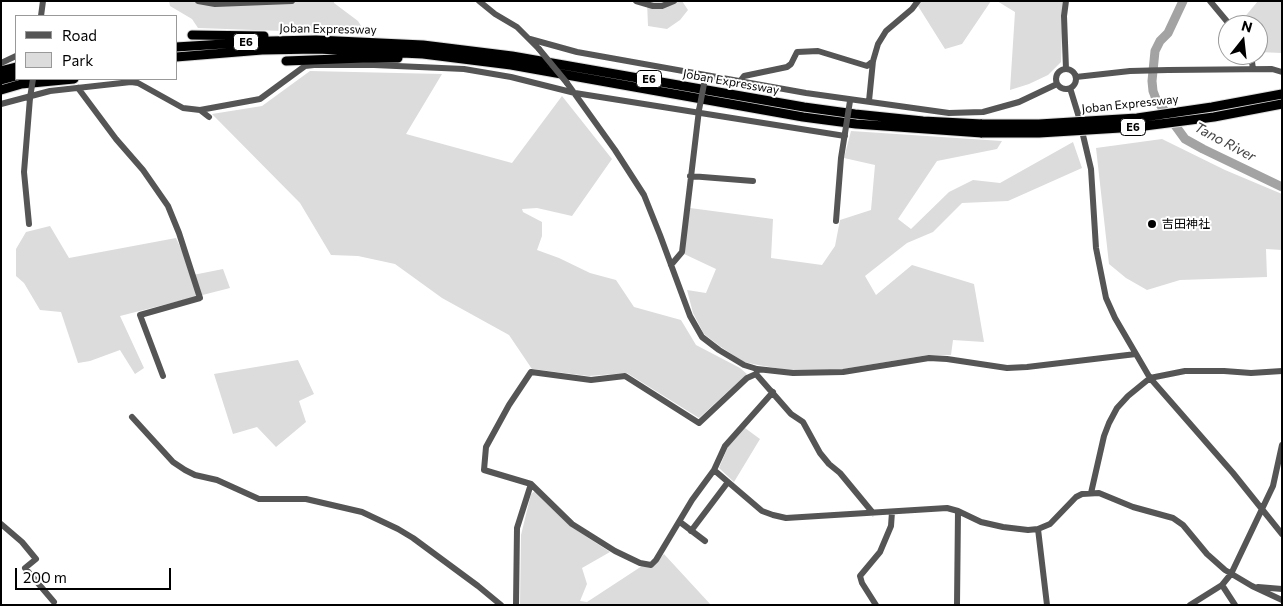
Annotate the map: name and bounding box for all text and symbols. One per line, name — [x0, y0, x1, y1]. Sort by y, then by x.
legend — [15, 15, 178, 80]
north arrow — [1218, 15, 1268, 65]
text: N — [1240, 16, 1254, 36]
street label: Joban Expressway — [279, 21, 377, 37]
text: Road — [62, 26, 97, 44]
road number: E6 — [234, 34, 258, 51]
text: Park — [62, 51, 93, 69]
street label: Joban Expressway — [682, 66, 780, 98]
road number: E6 — [636, 70, 662, 88]
street label: Joban Expressway — [1081, 92, 1179, 116]
road number: E6 — [1120, 118, 1146, 136]
water label: Tano River — [1191, 119, 1259, 165]
place label: 吉田神社 — [1162, 217, 1210, 231]
marker: 吉田神社 — [1146, 218, 1158, 230]
scale bar — [18, 558, 174, 590]
text: 200 m — [23, 568, 67, 586]

